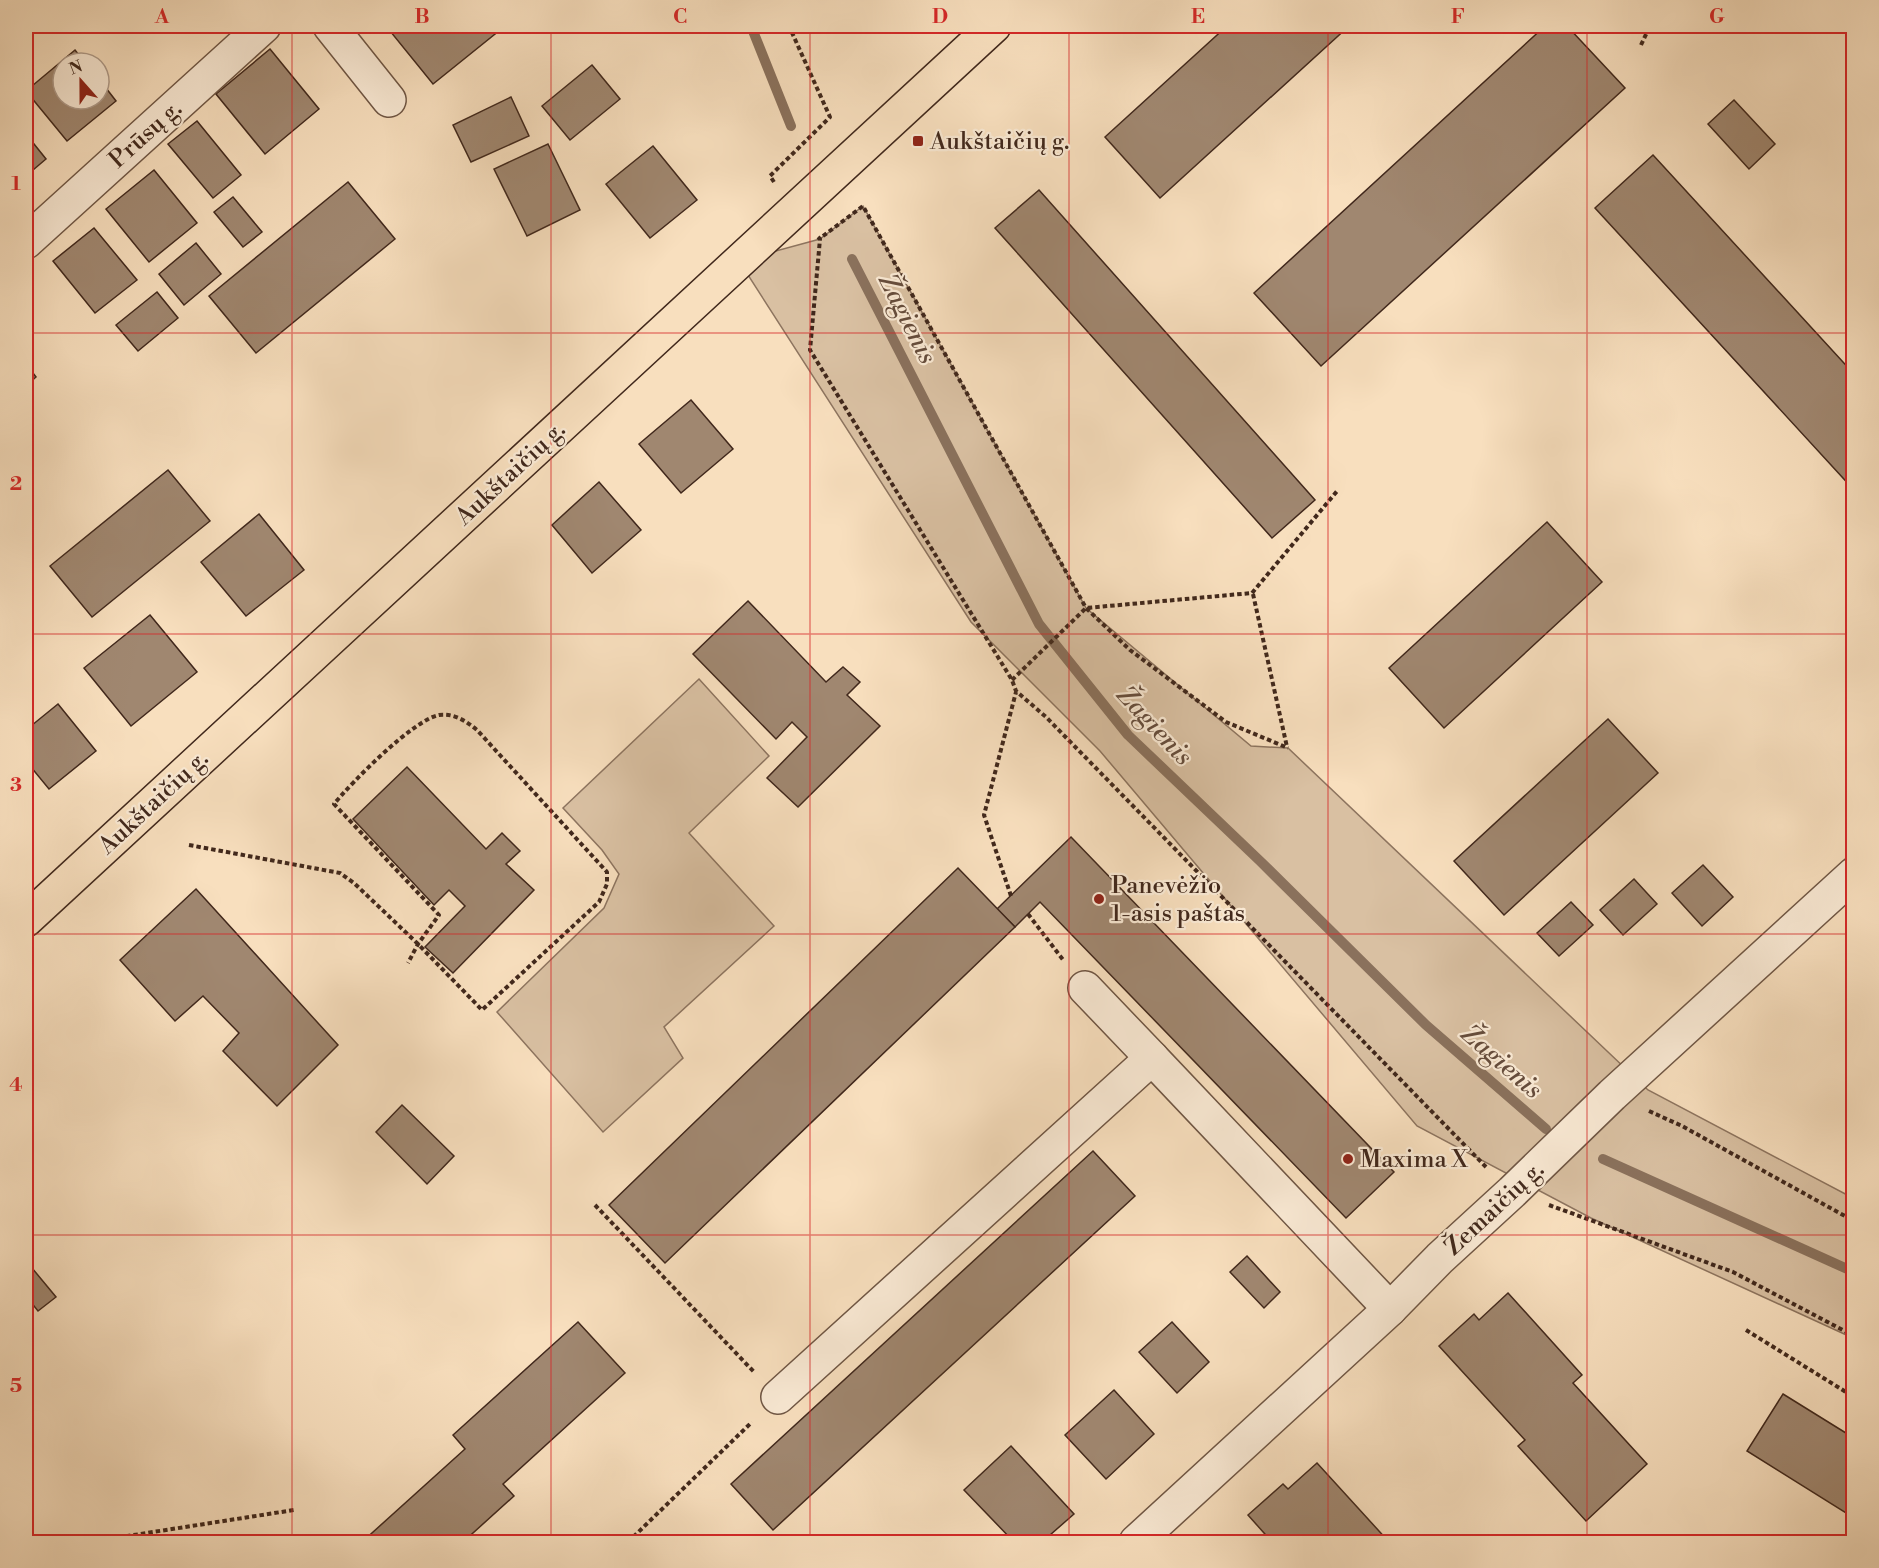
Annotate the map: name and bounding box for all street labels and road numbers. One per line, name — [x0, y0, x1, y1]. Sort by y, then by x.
street label: Prūsų g. — [103, 94, 188, 175]
street label: Aukštaičių g. — [449, 415, 572, 533]
street label: Aukštaičių g. — [92, 744, 215, 862]
street label: Žemaičių g. — [1438, 1154, 1551, 1262]

